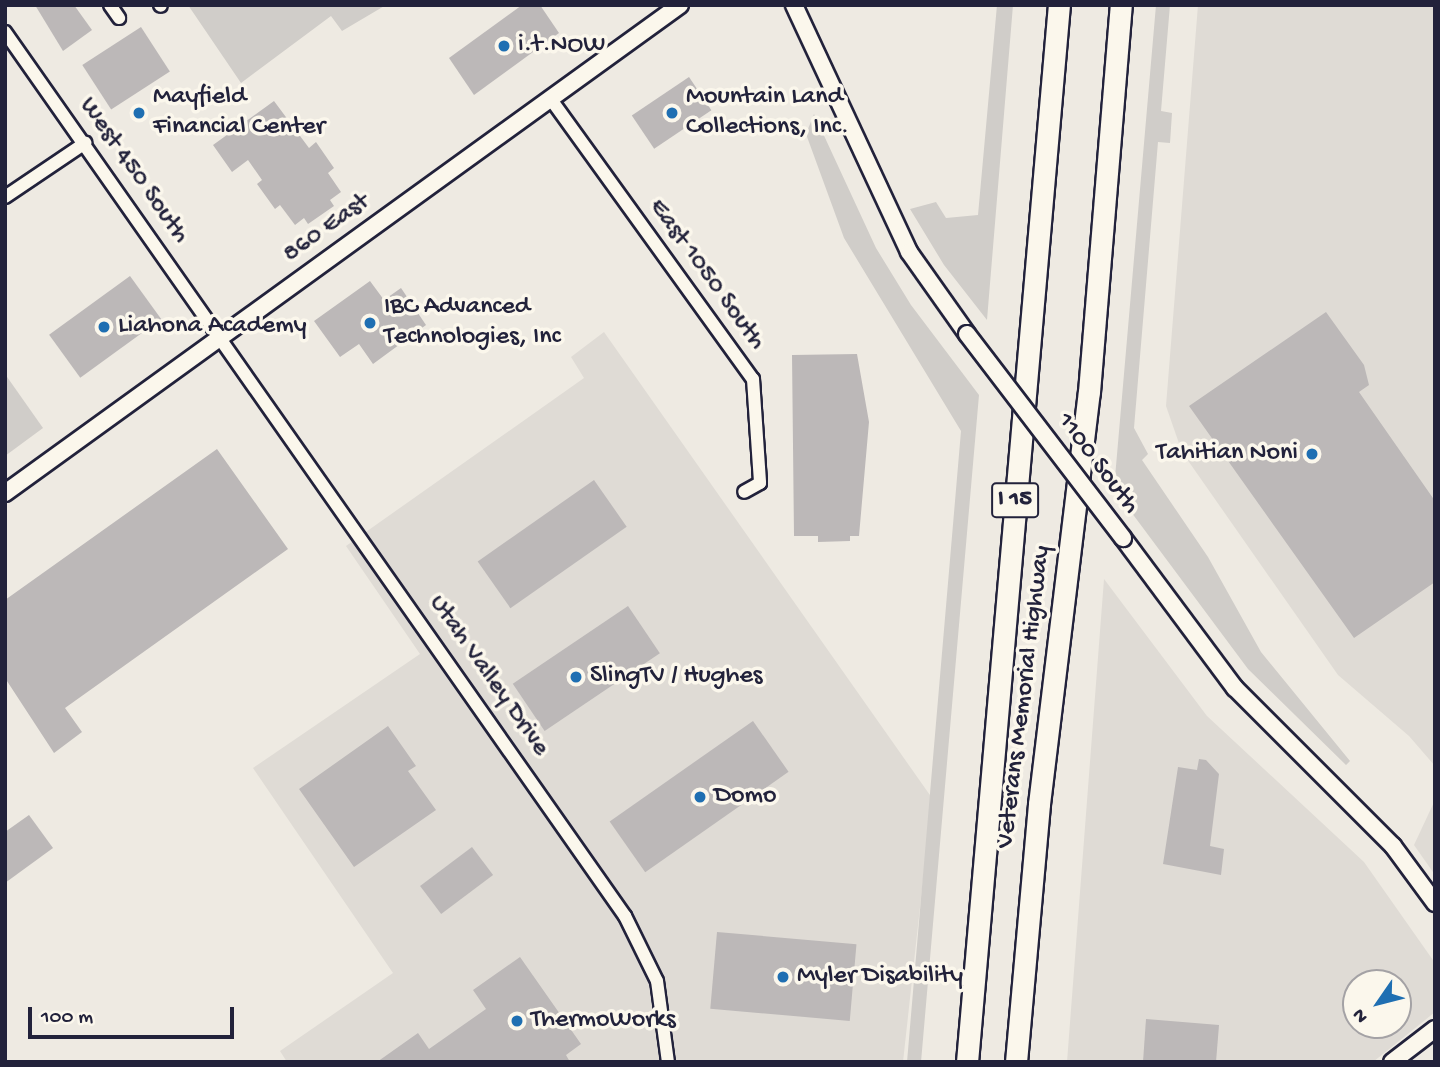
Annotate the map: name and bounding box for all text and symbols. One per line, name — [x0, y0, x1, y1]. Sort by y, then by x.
place label: i.t.NOW — [518, 30, 605, 62]
marker: i.t.NOW — [496, 38, 512, 54]
place label: Mayfield Financial Center — [153, 82, 325, 144]
place label: Mountain Land Collections, Inc. — [686, 82, 849, 144]
street label: West 450 South — [71, 92, 195, 250]
marker: Mayfield Financial Center — [131, 105, 147, 121]
marker: Mountain Land Collections, Inc. — [664, 105, 680, 121]
street label: 860 East — [278, 187, 376, 271]
street label: East 1050 South — [641, 193, 771, 357]
place label: IBC Advanced Technologies, Inc — [384, 292, 560, 354]
place label: Liahona Academy — [118, 311, 307, 343]
marker: IBC Advanced Technologies, Inc — [362, 315, 378, 331]
marker: Liahona Academy — [96, 319, 112, 335]
street label: 1100 South — [1049, 407, 1145, 521]
place label: Tahitian Noni — [1156, 438, 1298, 470]
marker: Tahitian Noni — [1304, 446, 1320, 462]
road number: I 15 — [990, 480, 1040, 520]
street label: Veterans Memorial Highway — [991, 544, 1059, 850]
street label: Utah Valley Drive — [421, 589, 555, 763]
place label: SlingTV / Hughes — [590, 661, 762, 693]
marker: SlingTV / Hughes — [568, 669, 584, 685]
place label: Domo — [714, 781, 776, 813]
marker: Domo — [692, 789, 708, 805]
place label: Myler Disability — [797, 961, 963, 993]
marker: Myler Disability — [775, 969, 791, 985]
north arrow — [1342, 969, 1412, 1039]
scale bar — [32, 993, 238, 1038]
text: N — [1348, 1004, 1374, 1027]
place label: ThermoWorks — [531, 1005, 676, 1037]
text: 100 m — [41, 1006, 93, 1031]
marker: ThermoWorks — [509, 1013, 525, 1029]

